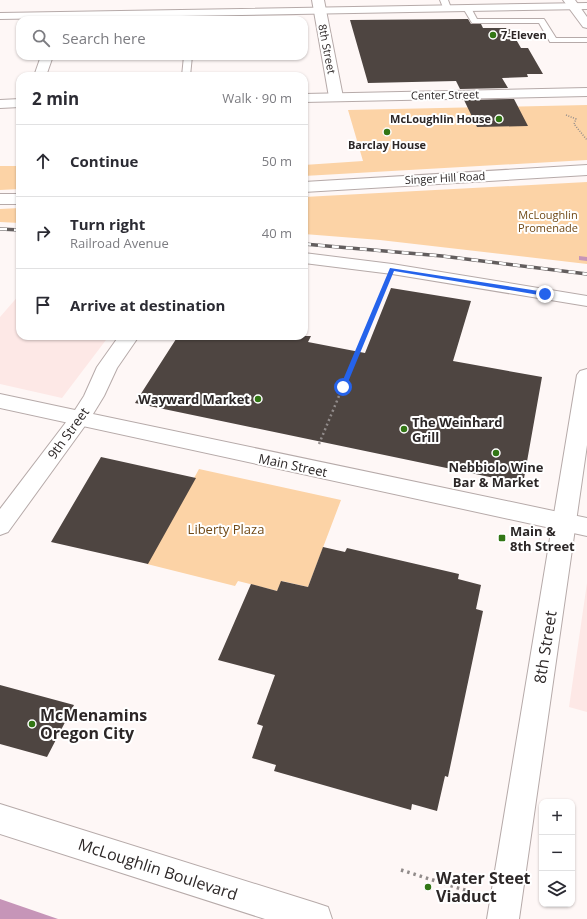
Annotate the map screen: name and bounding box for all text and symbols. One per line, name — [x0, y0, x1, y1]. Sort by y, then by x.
search box — [16, 16, 308, 60]
street label: 8th Street — [315, 23, 340, 75]
icon: search — [30, 27, 52, 49]
place label: 7-Eleven — [501, 27, 547, 42]
text: Search here — [62, 28, 146, 48]
marker: 7-Eleven — [488, 30, 498, 40]
street label: Center Street — [411, 86, 479, 103]
text: 2 min — [32, 87, 79, 110]
text: Walk · 90 m — [222, 89, 292, 107]
place label: McLoughlin House — [390, 111, 491, 126]
marker: McLoughlin House — [494, 114, 504, 124]
marker: Barclay House — [382, 127, 392, 137]
place label: Barclay House — [348, 137, 427, 152]
icon: ahead — [32, 150, 54, 172]
text: Continue — [70, 151, 138, 171]
text: 50 m — [262, 152, 292, 170]
street label: Singer Hill Road — [404, 168, 486, 187]
park label: McLoughlin Promenade — [518, 207, 578, 235]
text: Turn right — [70, 214, 145, 234]
icon: right — [32, 222, 54, 244]
text: 40 m — [262, 224, 292, 242]
text: Railroad Avenue — [70, 234, 169, 252]
route end — [536, 285, 554, 303]
icon: arrive — [32, 294, 54, 316]
text: Arrive at destination — [70, 295, 225, 315]
route start — [334, 378, 352, 396]
place label: Wayward Market — [138, 390, 250, 408]
marker: Wayward Market — [253, 394, 263, 404]
street label: 9th Street — [43, 403, 93, 462]
place label: The Weinhard Grill — [412, 413, 502, 446]
marker: The Weinhard Grill — [399, 424, 409, 434]
marker: Nebbiolo Wine Bar & Market — [491, 448, 501, 458]
street label: Main Street — [257, 449, 329, 481]
place label: Nebbiolo Wine Bar & Market — [449, 458, 544, 491]
park label: Liberty Plaza — [188, 520, 264, 538]
place label: Main & 8th Street — [510, 522, 575, 555]
marker: Main & 8th Street — [497, 533, 507, 543]
street label: 8th Street — [528, 609, 562, 685]
place label: McMenamins Oregon City — [40, 704, 147, 744]
marker: McMenamins Oregon City — [27, 719, 37, 729]
map controls — [539, 799, 575, 907]
button: + — [539, 799, 575, 835]
street label: McLoughlin Boulevard — [75, 833, 241, 905]
button: − — [539, 835, 575, 871]
place label: Water Steet Viaduct — [436, 867, 531, 907]
button: layers — [539, 871, 575, 907]
marker: Water Steet Viaduct — [423, 882, 433, 892]

